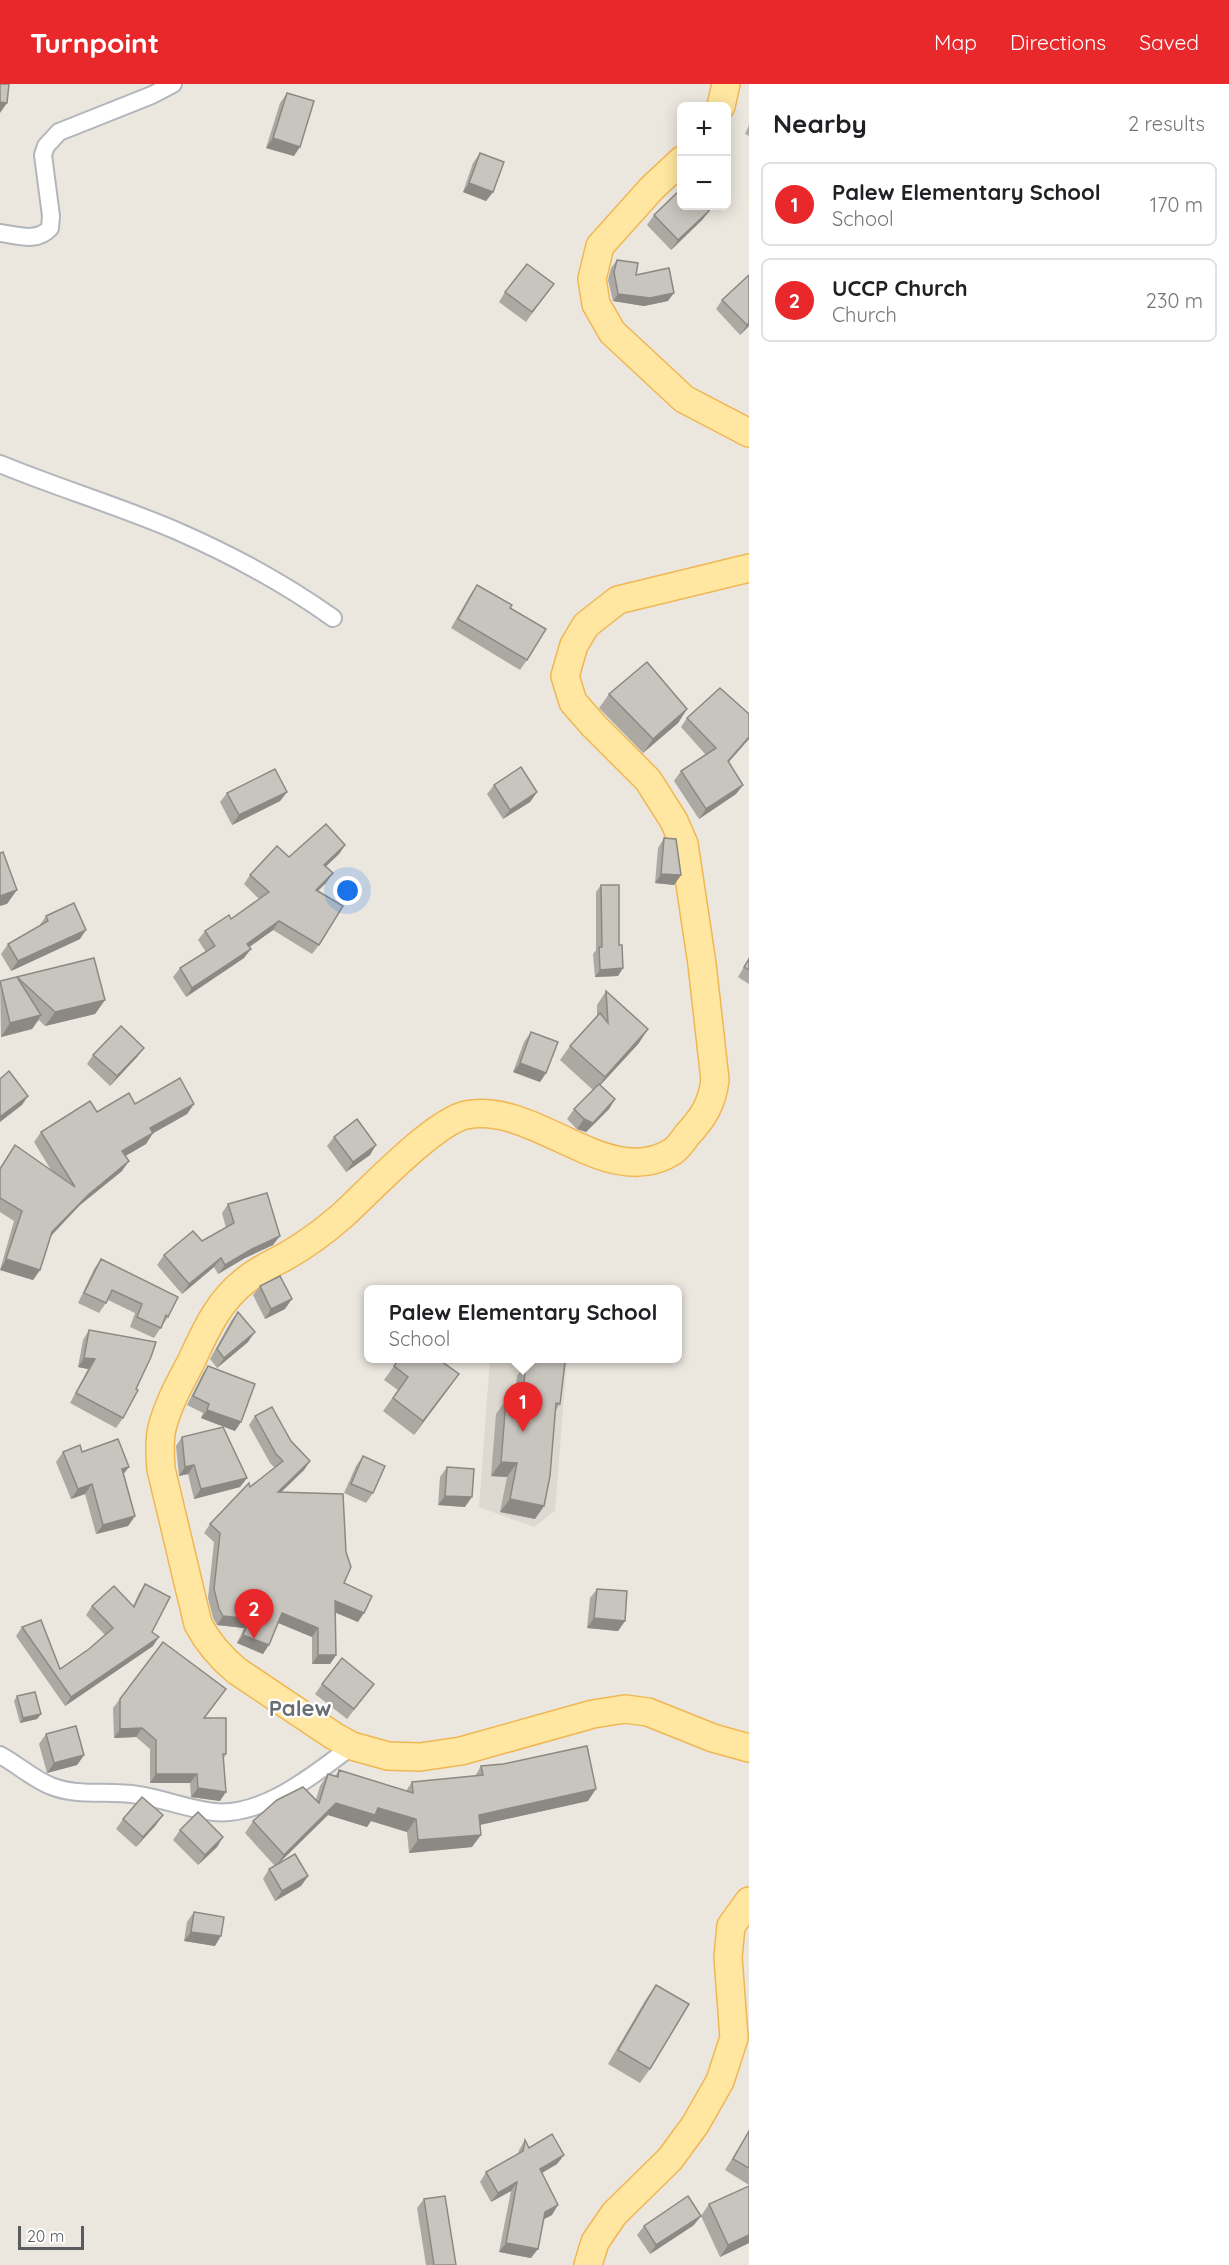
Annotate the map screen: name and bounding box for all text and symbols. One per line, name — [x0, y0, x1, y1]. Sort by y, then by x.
text: Turnpoint — [30, 25, 159, 60]
text: Map — [934, 29, 977, 55]
text: Directions — [1010, 29, 1106, 55]
text: Saved — [1139, 29, 1199, 55]
map controls — [677, 102, 731, 210]
button: + — [677, 102, 731, 156]
text: Nearby — [773, 107, 867, 140]
text: 2 results — [1128, 111, 1205, 136]
button: − — [677, 156, 731, 210]
text: Palew Elementary School — [832, 178, 1101, 206]
text: 1 — [791, 192, 798, 217]
text: 170 m — [1150, 192, 1203, 217]
text: School — [832, 206, 894, 231]
text: UCCP Church — [832, 274, 968, 302]
text: 2 — [789, 288, 800, 313]
text: 230 m — [1146, 288, 1203, 313]
text: Church — [832, 302, 897, 327]
your location — [333, 876, 362, 905]
popup — [364, 1285, 682, 1363]
text: Palew Elementary School — [389, 1298, 657, 1326]
text: School — [389, 1326, 450, 1351]
pin: 1 — [504, 1382, 542, 1432]
pin: 2 — [234, 1590, 274, 1639]
district label: Palew — [269, 1694, 331, 1722]
scale bar — [18, 2223, 84, 2250]
text: 20 m — [27, 2226, 64, 2246]

